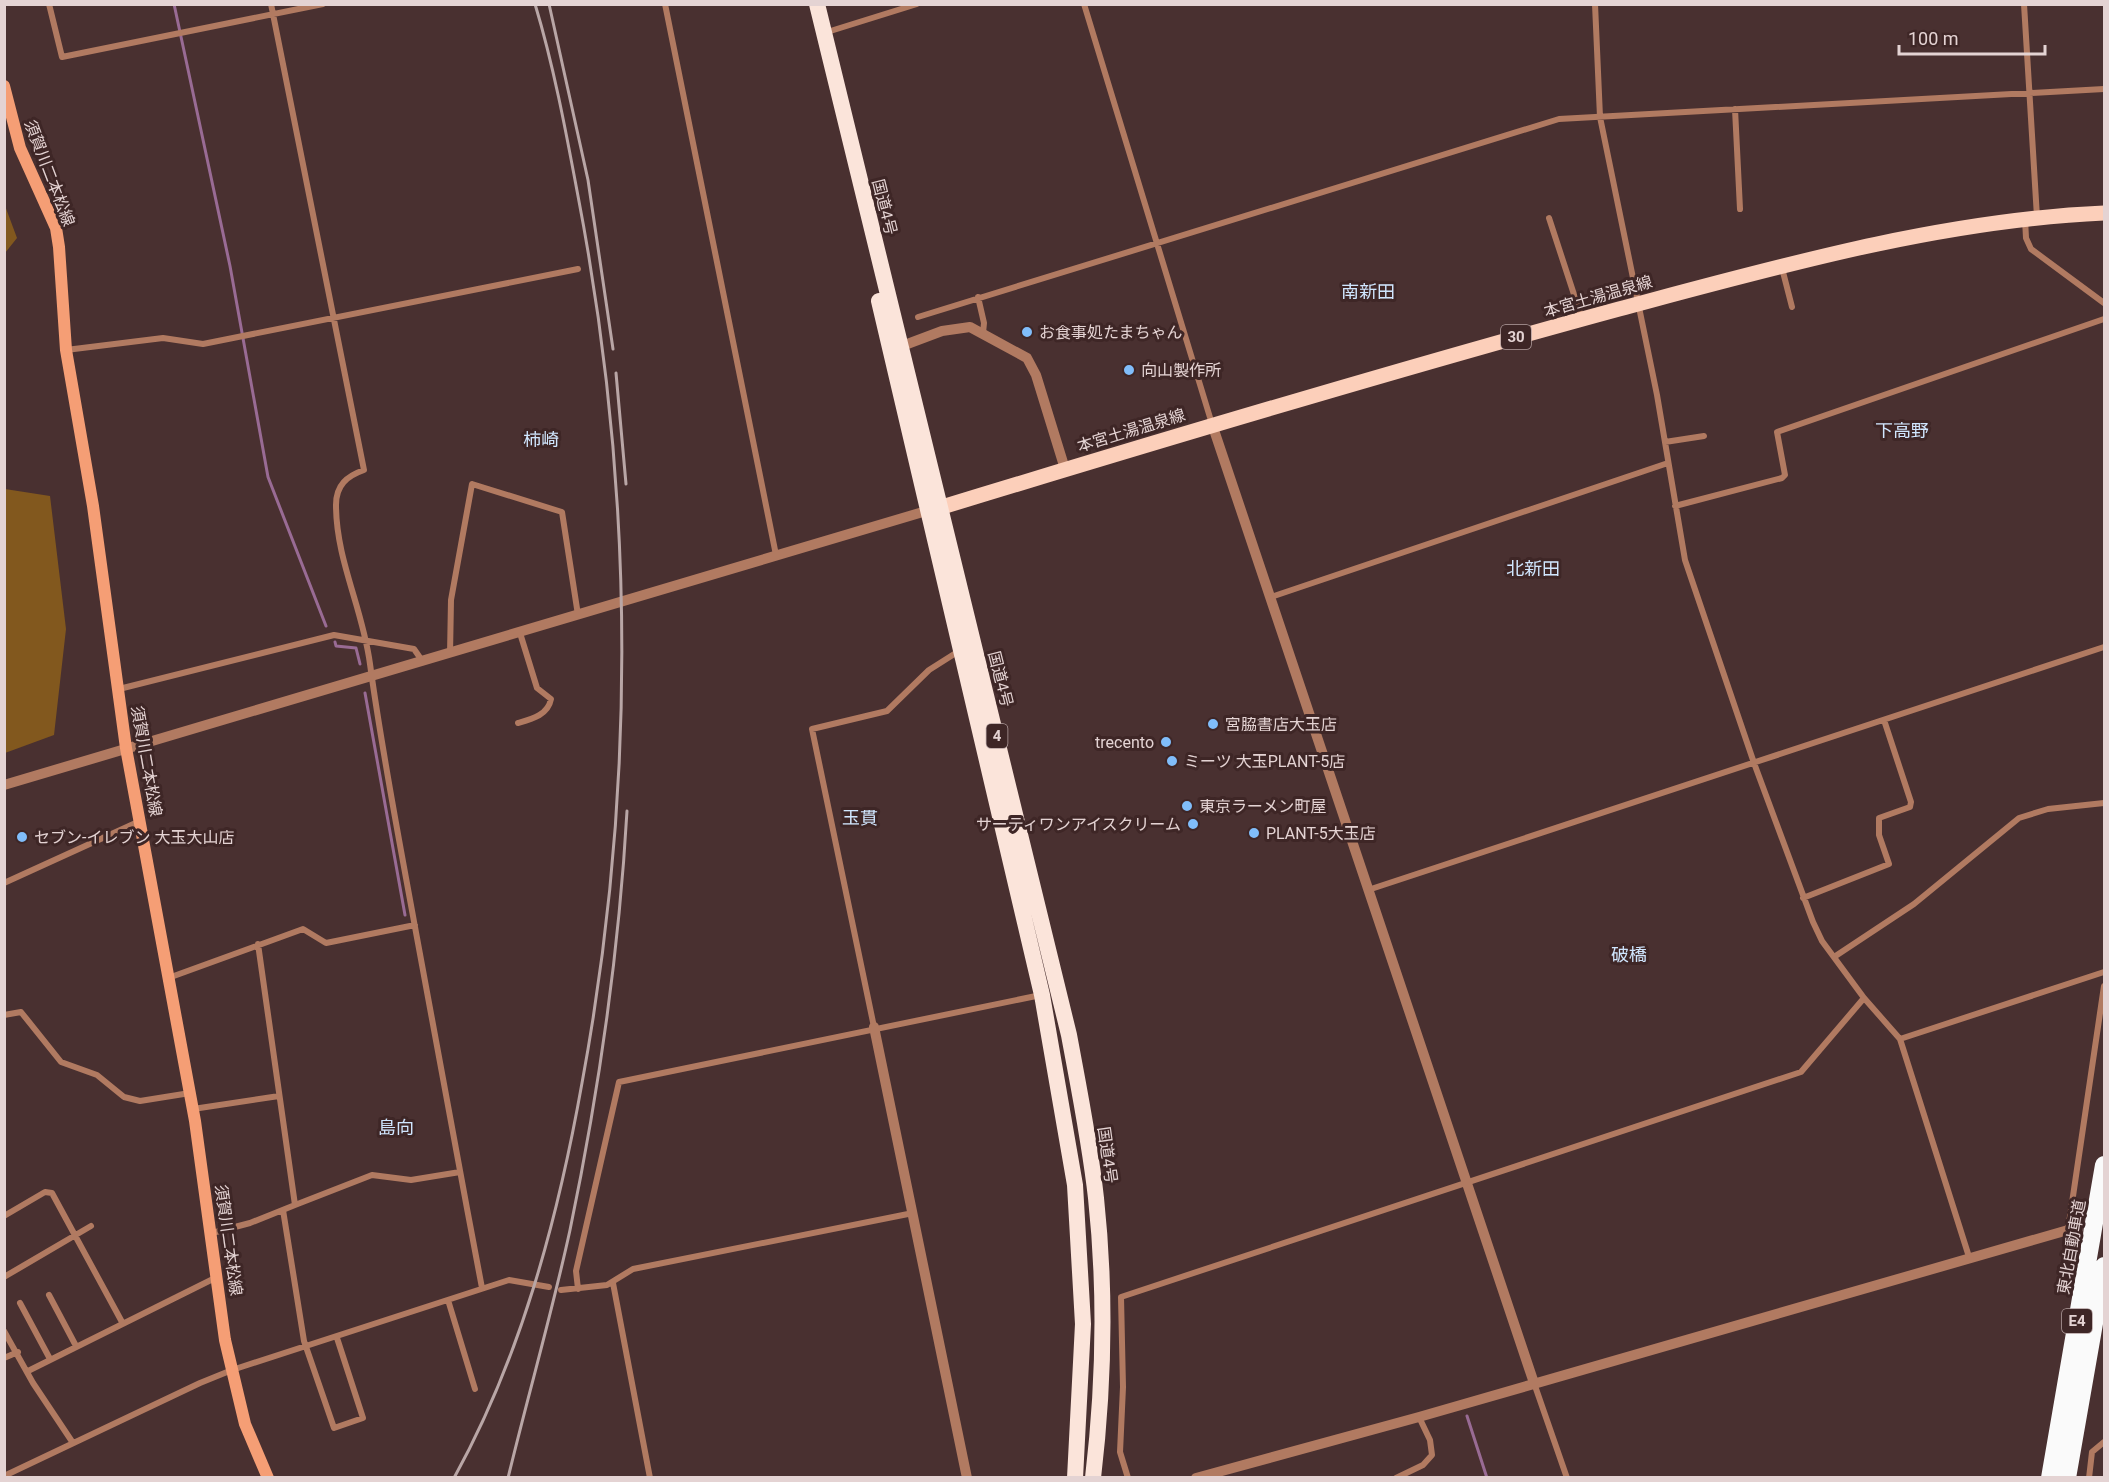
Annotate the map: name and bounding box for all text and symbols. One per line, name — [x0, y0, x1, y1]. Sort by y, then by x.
scale bar — [1899, 18, 2044, 56]
text: 100 m — [1908, 28, 1959, 49]
street label: 須賀川二本松線 — [21, 117, 78, 229]
street label: 国道4号 — [868, 177, 901, 237]
street label: 本宮土湯温泉線 — [1542, 272, 1655, 321]
district label: 南新田 — [1341, 281, 1395, 302]
place label: お食事処たまちゃん — [1039, 323, 1183, 342]
marker: お食事処たまちゃん — [1020, 325, 1034, 339]
road number: 30 — [1501, 325, 1531, 349]
place label: 向山製作所 — [1141, 361, 1221, 380]
marker: 向山製作所 — [1122, 363, 1136, 377]
street label: 本宮土湯温泉線 — [1075, 405, 1187, 456]
district label: 下高野 — [1875, 420, 1929, 441]
district label: 柿崎 — [523, 429, 559, 450]
district label: 北新田 — [1506, 558, 1560, 579]
street label: 国道4号 — [984, 649, 1017, 709]
street label: 須賀川二本松線 — [127, 704, 166, 818]
place label: 宮脇書店大玉店 — [1225, 715, 1337, 734]
marker: 宮脇書店大玉店 — [1206, 717, 1220, 731]
road number: 4 — [986, 724, 1008, 748]
place label: trecento — [1095, 733, 1154, 752]
marker: trecento — [1159, 735, 1173, 749]
place label: ミーツ 大玉PLANT-5店 — [1184, 752, 1345, 771]
marker: ミーツ 大玉PLANT-5店 — [1165, 754, 1179, 768]
place label: 東京ラーメン町屋 — [1199, 797, 1326, 816]
marker: 東京ラーメン町屋 — [1180, 799, 1194, 813]
district label: 玉貫 — [842, 807, 878, 828]
place label: サーティワンアイスクリーム — [976, 815, 1181, 834]
marker: サーティワンアイスクリーム — [1186, 817, 1200, 831]
place label: PLANT-5大玉店 — [1266, 824, 1376, 843]
marker: PLANT-5大玉店 — [1247, 826, 1261, 840]
place label: セブン-イレブン 大玉大山店 — [34, 828, 234, 847]
marker: セブン-イレブン 大玉大山店 — [15, 830, 29, 844]
district label: 破橋 — [1611, 944, 1647, 965]
district label: 島向 — [378, 1117, 414, 1138]
street label: 国道4号 — [1094, 1126, 1121, 1185]
street label: 須賀川二本松線 — [211, 1183, 246, 1297]
street label: 東北自動車道 — [2054, 1198, 2089, 1296]
road number: E4 — [2062, 1309, 2092, 1333]

